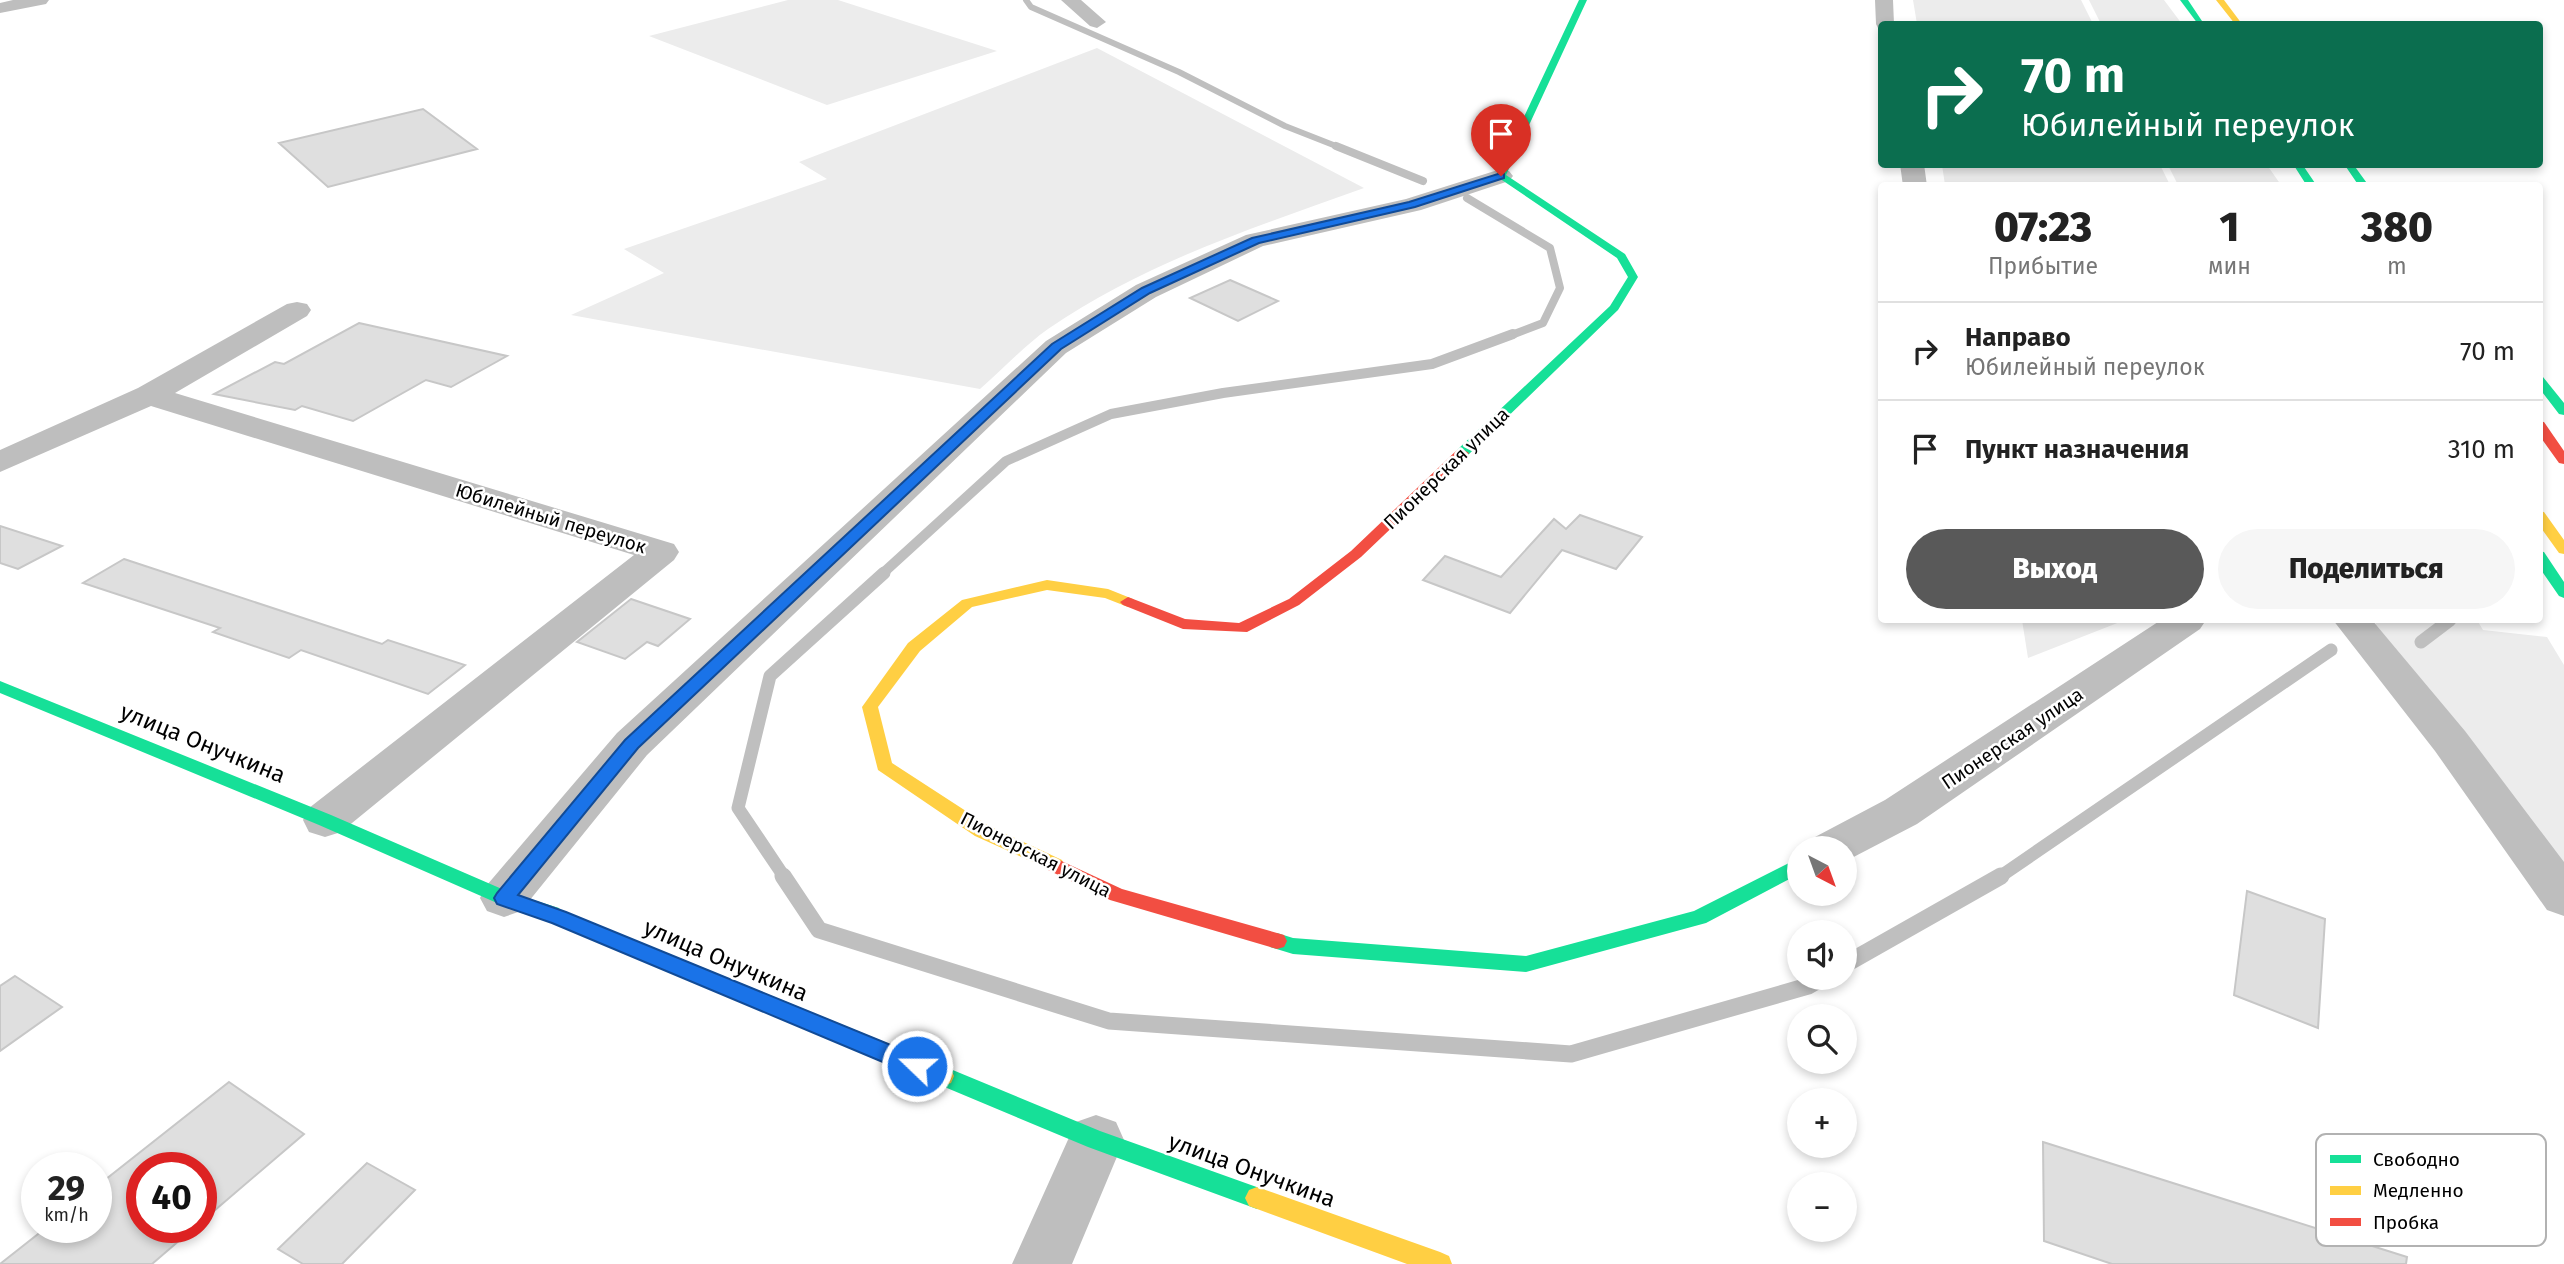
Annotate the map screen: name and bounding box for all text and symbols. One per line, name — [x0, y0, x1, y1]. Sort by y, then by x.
text: 70 m — [2021, 46, 2125, 105]
icon: right — [1906, 49, 1997, 140]
pin — [1471, 104, 1531, 176]
text: Юбилейный переулок — [2021, 106, 2354, 144]
icon: arrive — [1482, 115, 1520, 153]
text: 07:23 — [1994, 202, 2092, 252]
text: 1 — [2220, 202, 2239, 252]
text: 380 — [2361, 202, 2433, 252]
text: Прибытие — [1988, 252, 2098, 280]
text: мин — [2208, 252, 2251, 280]
text: m — [2387, 252, 2407, 280]
text: Направо — [1965, 322, 2071, 353]
icon: right — [1906, 332, 1944, 370]
text: 70 m — [2460, 336, 2515, 367]
text: Юбилейный переулок — [1965, 353, 2205, 381]
street label: Пионерская улица — [1379, 403, 1514, 534]
icon: arrive — [1906, 430, 1944, 468]
text: Пункт назначения — [1965, 434, 2189, 465]
text: 310 m — [2448, 434, 2515, 465]
street label: Юбилейный переулок — [453, 479, 649, 558]
button: Выход — [1906, 529, 2204, 609]
button: Поделиться — [2218, 529, 2515, 609]
street label: Пионерская улица — [1937, 683, 2087, 794]
street label: улица Онучкина — [116, 697, 290, 789]
street label: Пионерская улица — [957, 807, 1115, 902]
north arrow — [1787, 836, 1857, 906]
map controls — [1787, 836, 1857, 1242]
street label: улица Онучкина — [640, 913, 812, 1007]
button: sound — [1787, 920, 1857, 990]
button: search — [1787, 1004, 1857, 1074]
position arrow — [880, 1029, 954, 1103]
button: + — [1787, 1088, 1857, 1158]
street label: улица Онучкина — [1165, 1127, 1339, 1213]
legend — [2316, 1134, 2546, 1246]
text: Свободно — [2373, 1148, 2460, 1171]
speed limit sign: 40 — [126, 1152, 217, 1243]
text: 29 — [48, 1167, 85, 1209]
button: − — [1787, 1172, 1857, 1242]
text: Медленно — [2373, 1179, 2464, 1202]
text: km/h — [44, 1204, 89, 1226]
text: Пробка — [2373, 1211, 2439, 1234]

